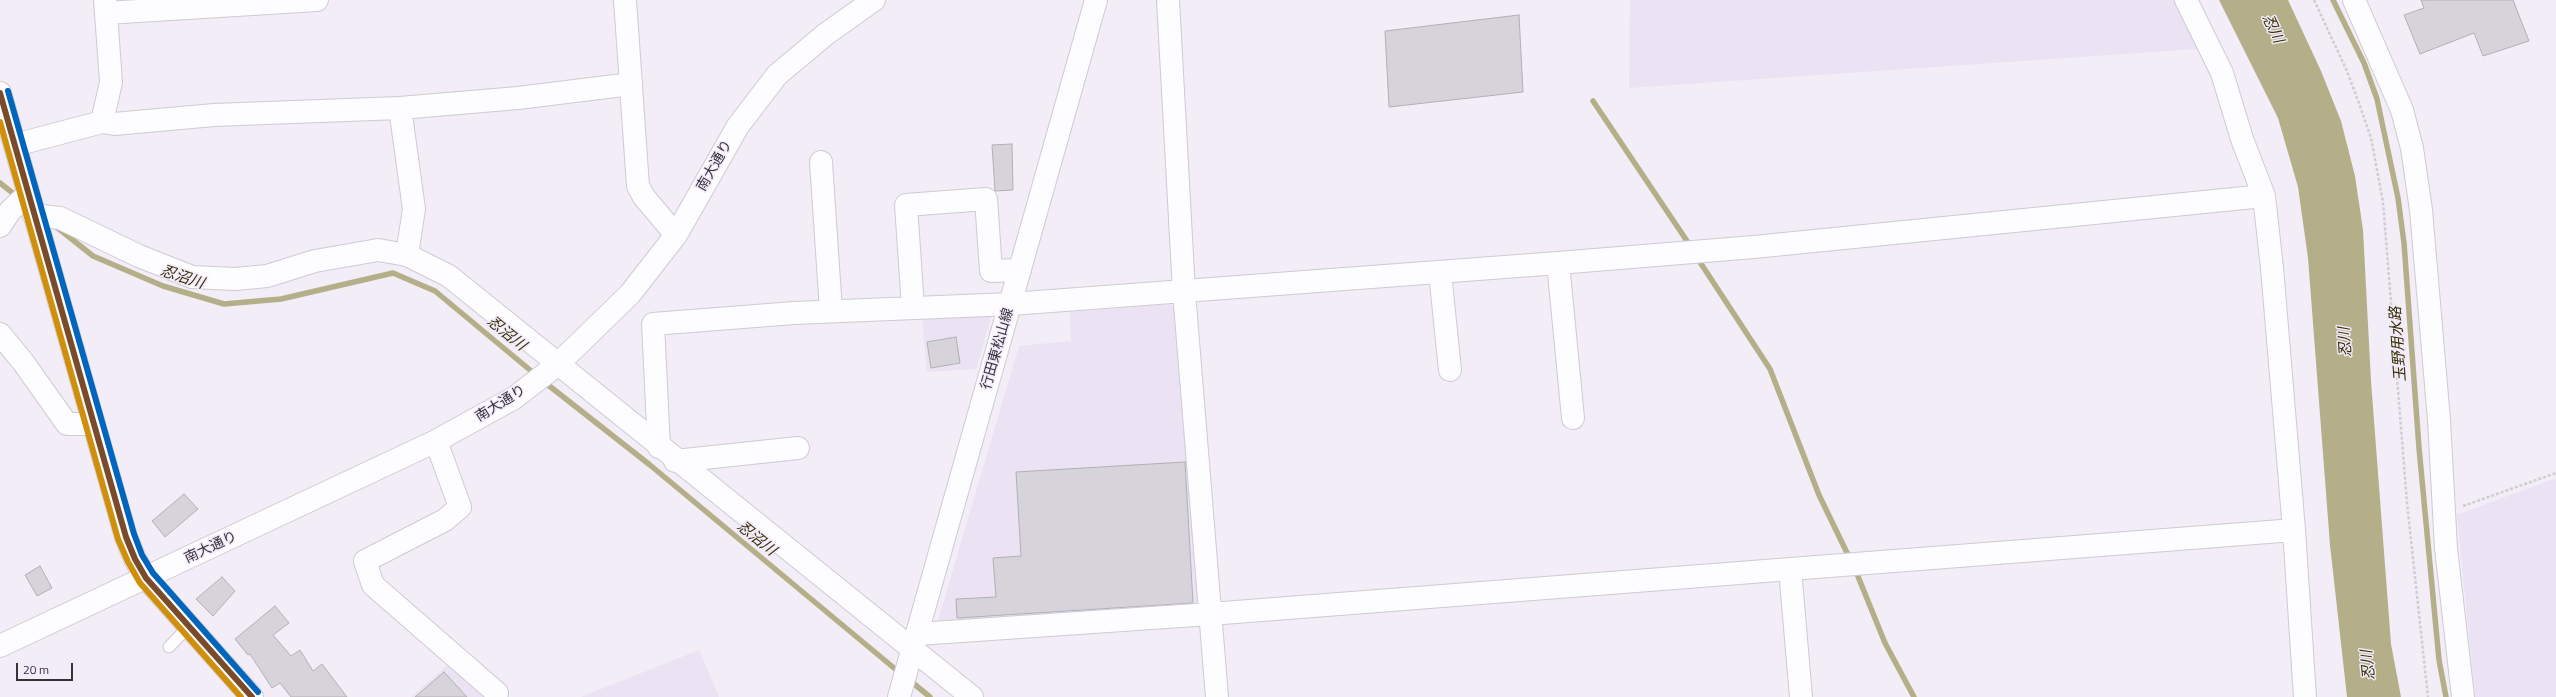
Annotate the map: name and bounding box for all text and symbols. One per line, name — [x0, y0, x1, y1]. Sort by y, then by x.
water label: 忍川 — [2258, 12, 2286, 46]
street label: 南大通り — [694, 138, 736, 194]
water label: 忍沼川 — [158, 262, 206, 294]
street label: 行田東松山線 — [978, 306, 1018, 392]
water label: 玉野用水路 — [2387, 306, 2411, 382]
water label: 忍沼川 — [483, 313, 529, 355]
water label: 忍川 — [2336, 326, 2356, 358]
street label: 南大通り — [473, 382, 529, 426]
water label: 忍沼川 — [733, 518, 779, 560]
street label: 南大通り — [182, 529, 240, 567]
water label: 忍川 — [2358, 649, 2380, 681]
scale bar — [18, 655, 75, 681]
text: 20 m — [23, 660, 49, 679]

